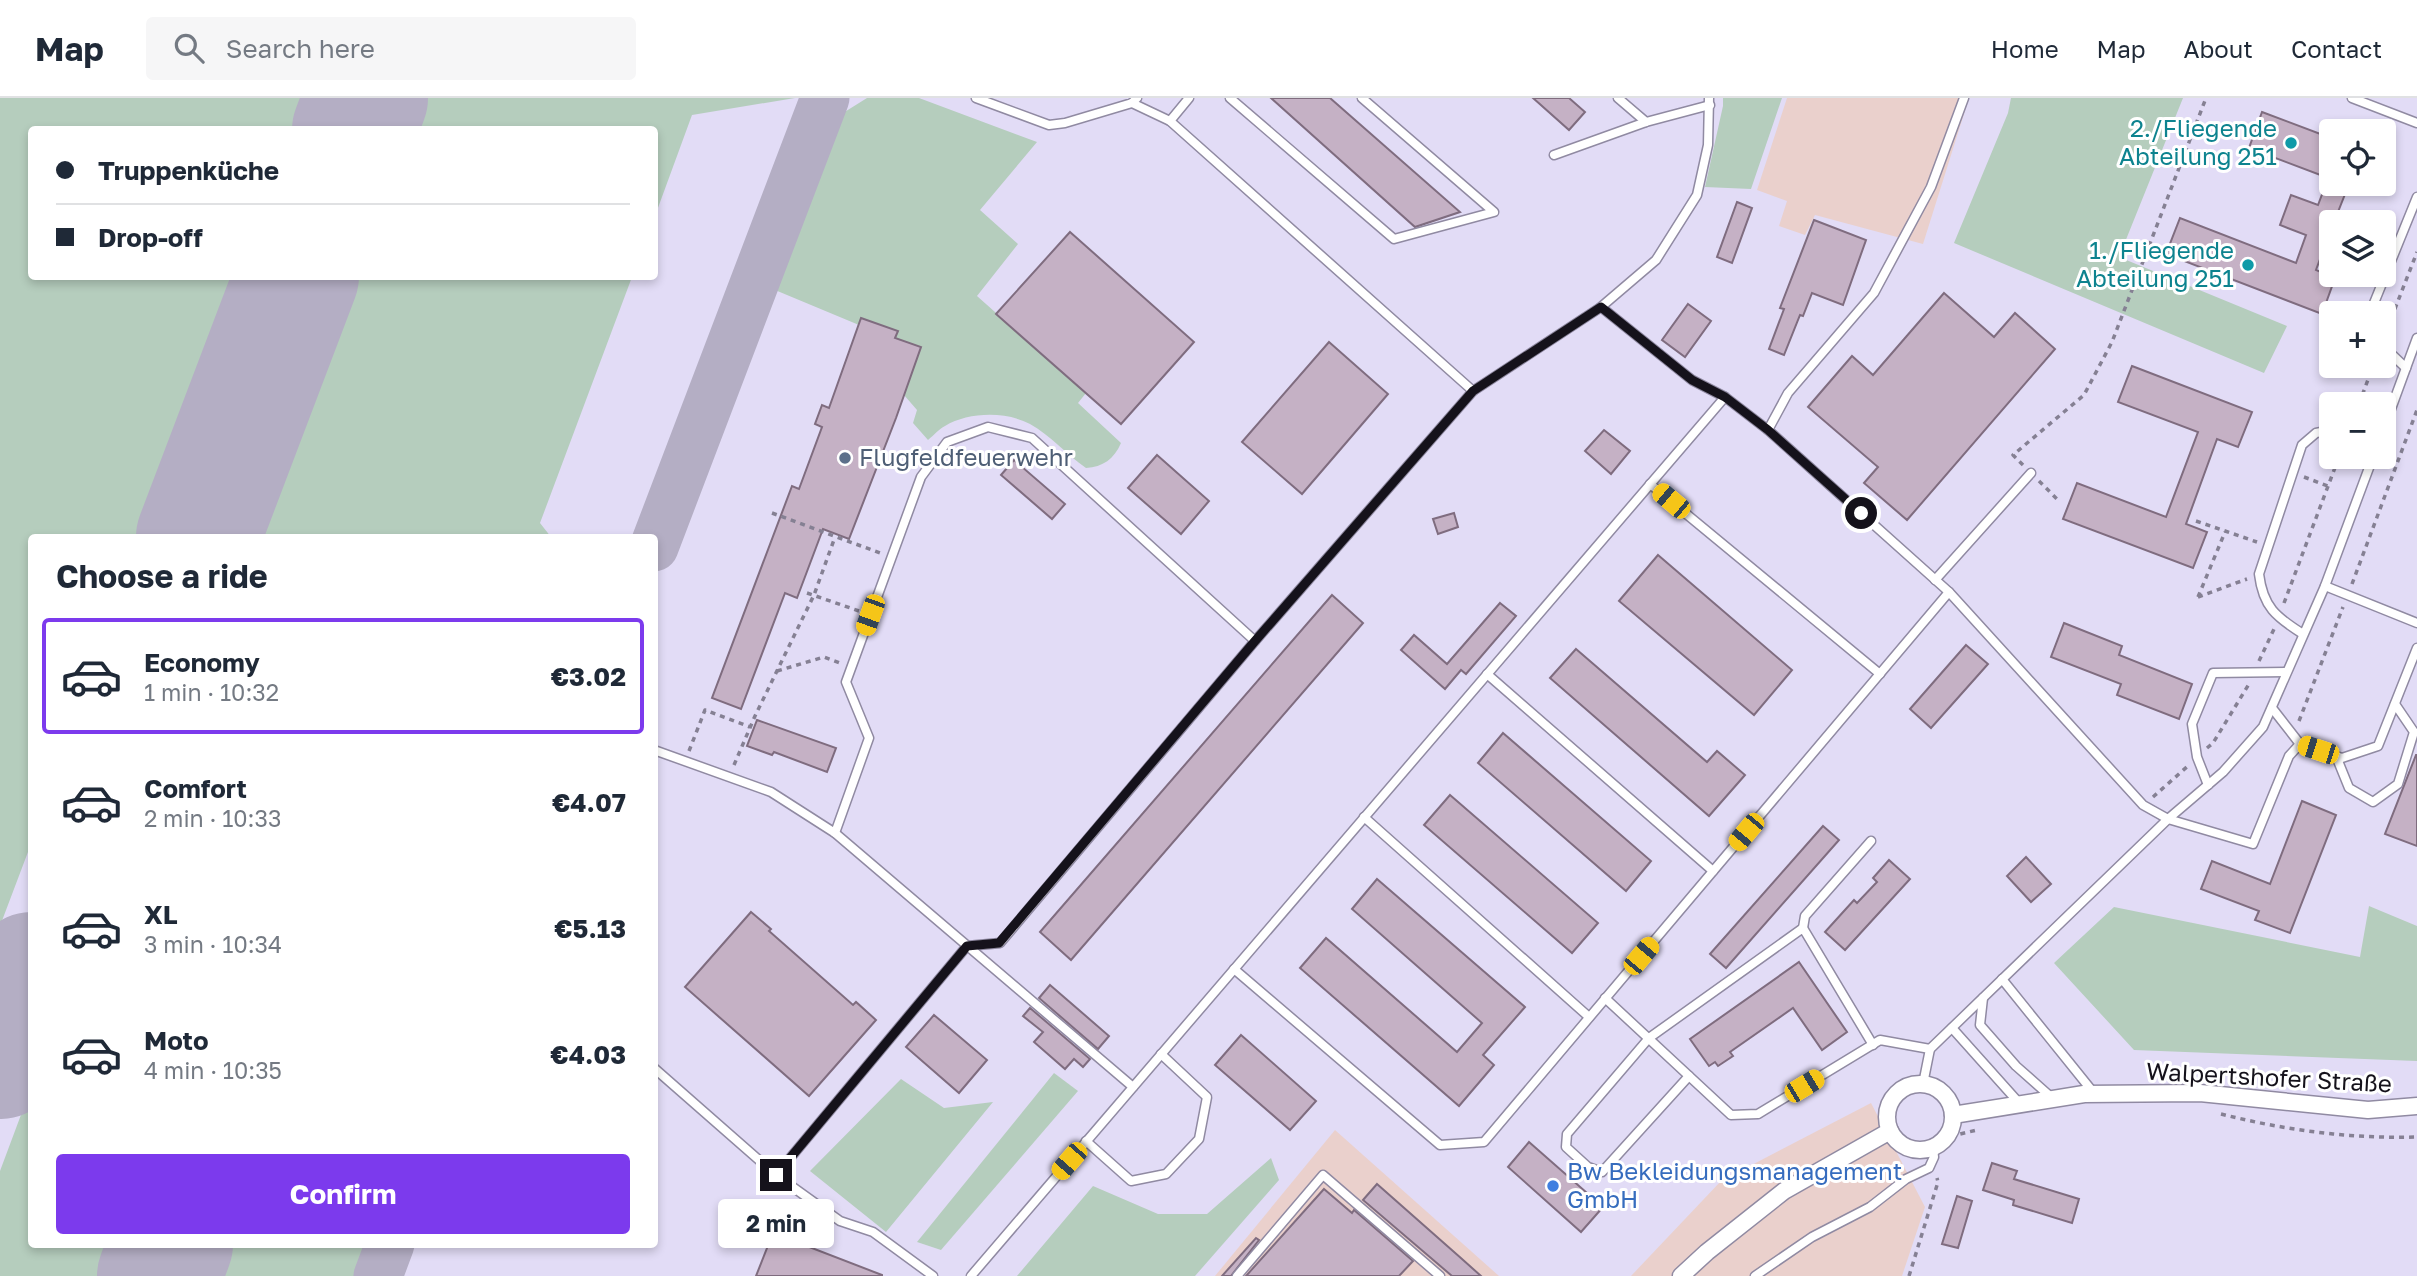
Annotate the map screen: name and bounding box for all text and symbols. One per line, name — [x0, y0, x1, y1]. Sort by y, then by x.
search box — [146, 17, 636, 80]
text: Map — [35, 29, 104, 68]
icon: search — [170, 29, 208, 67]
text: Search here — [226, 33, 375, 64]
text: Home — [1991, 34, 2059, 63]
text: Map — [2097, 34, 2146, 63]
text: About — [2184, 34, 2253, 63]
text: Contact — [2291, 34, 2382, 63]
place label: 2./Fliegende Abteilung 251 — [2119, 113, 2277, 170]
map controls — [2319, 119, 2396, 469]
button: locate — [2319, 119, 2396, 196]
marker: 2./Fliegende Abteilung 251 — [2283, 135, 2299, 151]
text: Truppenküche — [98, 155, 279, 186]
button: layers — [2319, 210, 2396, 287]
text: Drop-off — [98, 222, 203, 253]
place label: 1./Fliegende Abteilung 251 — [2076, 235, 2234, 292]
marker: 1./Fliegende Abteilung 251 — [2240, 257, 2256, 273]
button: + — [2319, 301, 2396, 378]
button: − — [2319, 392, 2396, 469]
place label: Flugfeldfeuerwehr — [859, 442, 1073, 471]
marker: Flugfeldfeuerwehr — [837, 450, 853, 466]
car — [1649, 479, 1694, 523]
route start — [1845, 497, 1877, 529]
text: Choose a ride — [56, 557, 268, 595]
car — [853, 592, 888, 638]
icon: car — [60, 645, 123, 708]
text: Economy — [144, 647, 260, 678]
text: €3.02 — [551, 661, 626, 692]
text: 1 min · 10:32 — [144, 678, 279, 706]
car — [2295, 734, 2342, 766]
icon: car — [60, 771, 123, 834]
text: Comfort — [144, 773, 247, 804]
text: €4.07 — [552, 787, 626, 818]
text: 2 min · 10:33 — [144, 804, 281, 832]
car — [1725, 809, 1768, 855]
icon: car — [60, 897, 123, 960]
text: XL — [144, 899, 178, 930]
text: €5.13 — [554, 913, 626, 944]
text: 3 min · 10:34 — [144, 930, 282, 958]
car — [1620, 933, 1663, 979]
icon: car — [60, 1023, 123, 1086]
text: Moto — [144, 1025, 209, 1056]
text: €4.03 — [550, 1039, 626, 1070]
text: 4 min · 10:35 — [144, 1056, 282, 1084]
street label: Walpertshofer Straße — [2146, 1056, 2393, 1097]
car — [1781, 1066, 1828, 1106]
car — [1048, 1138, 1091, 1184]
button: Confirm — [56, 1154, 630, 1234]
place label: Bw Bekleidungsmanagement GmbH — [1567, 1156, 1902, 1213]
route end — [760, 1159, 792, 1191]
marker: Bw Bekleidungsmanagement GmbH — [1545, 1178, 1561, 1194]
callout: 2 min — [718, 1200, 834, 1248]
text: 2 min — [746, 1209, 806, 1237]

